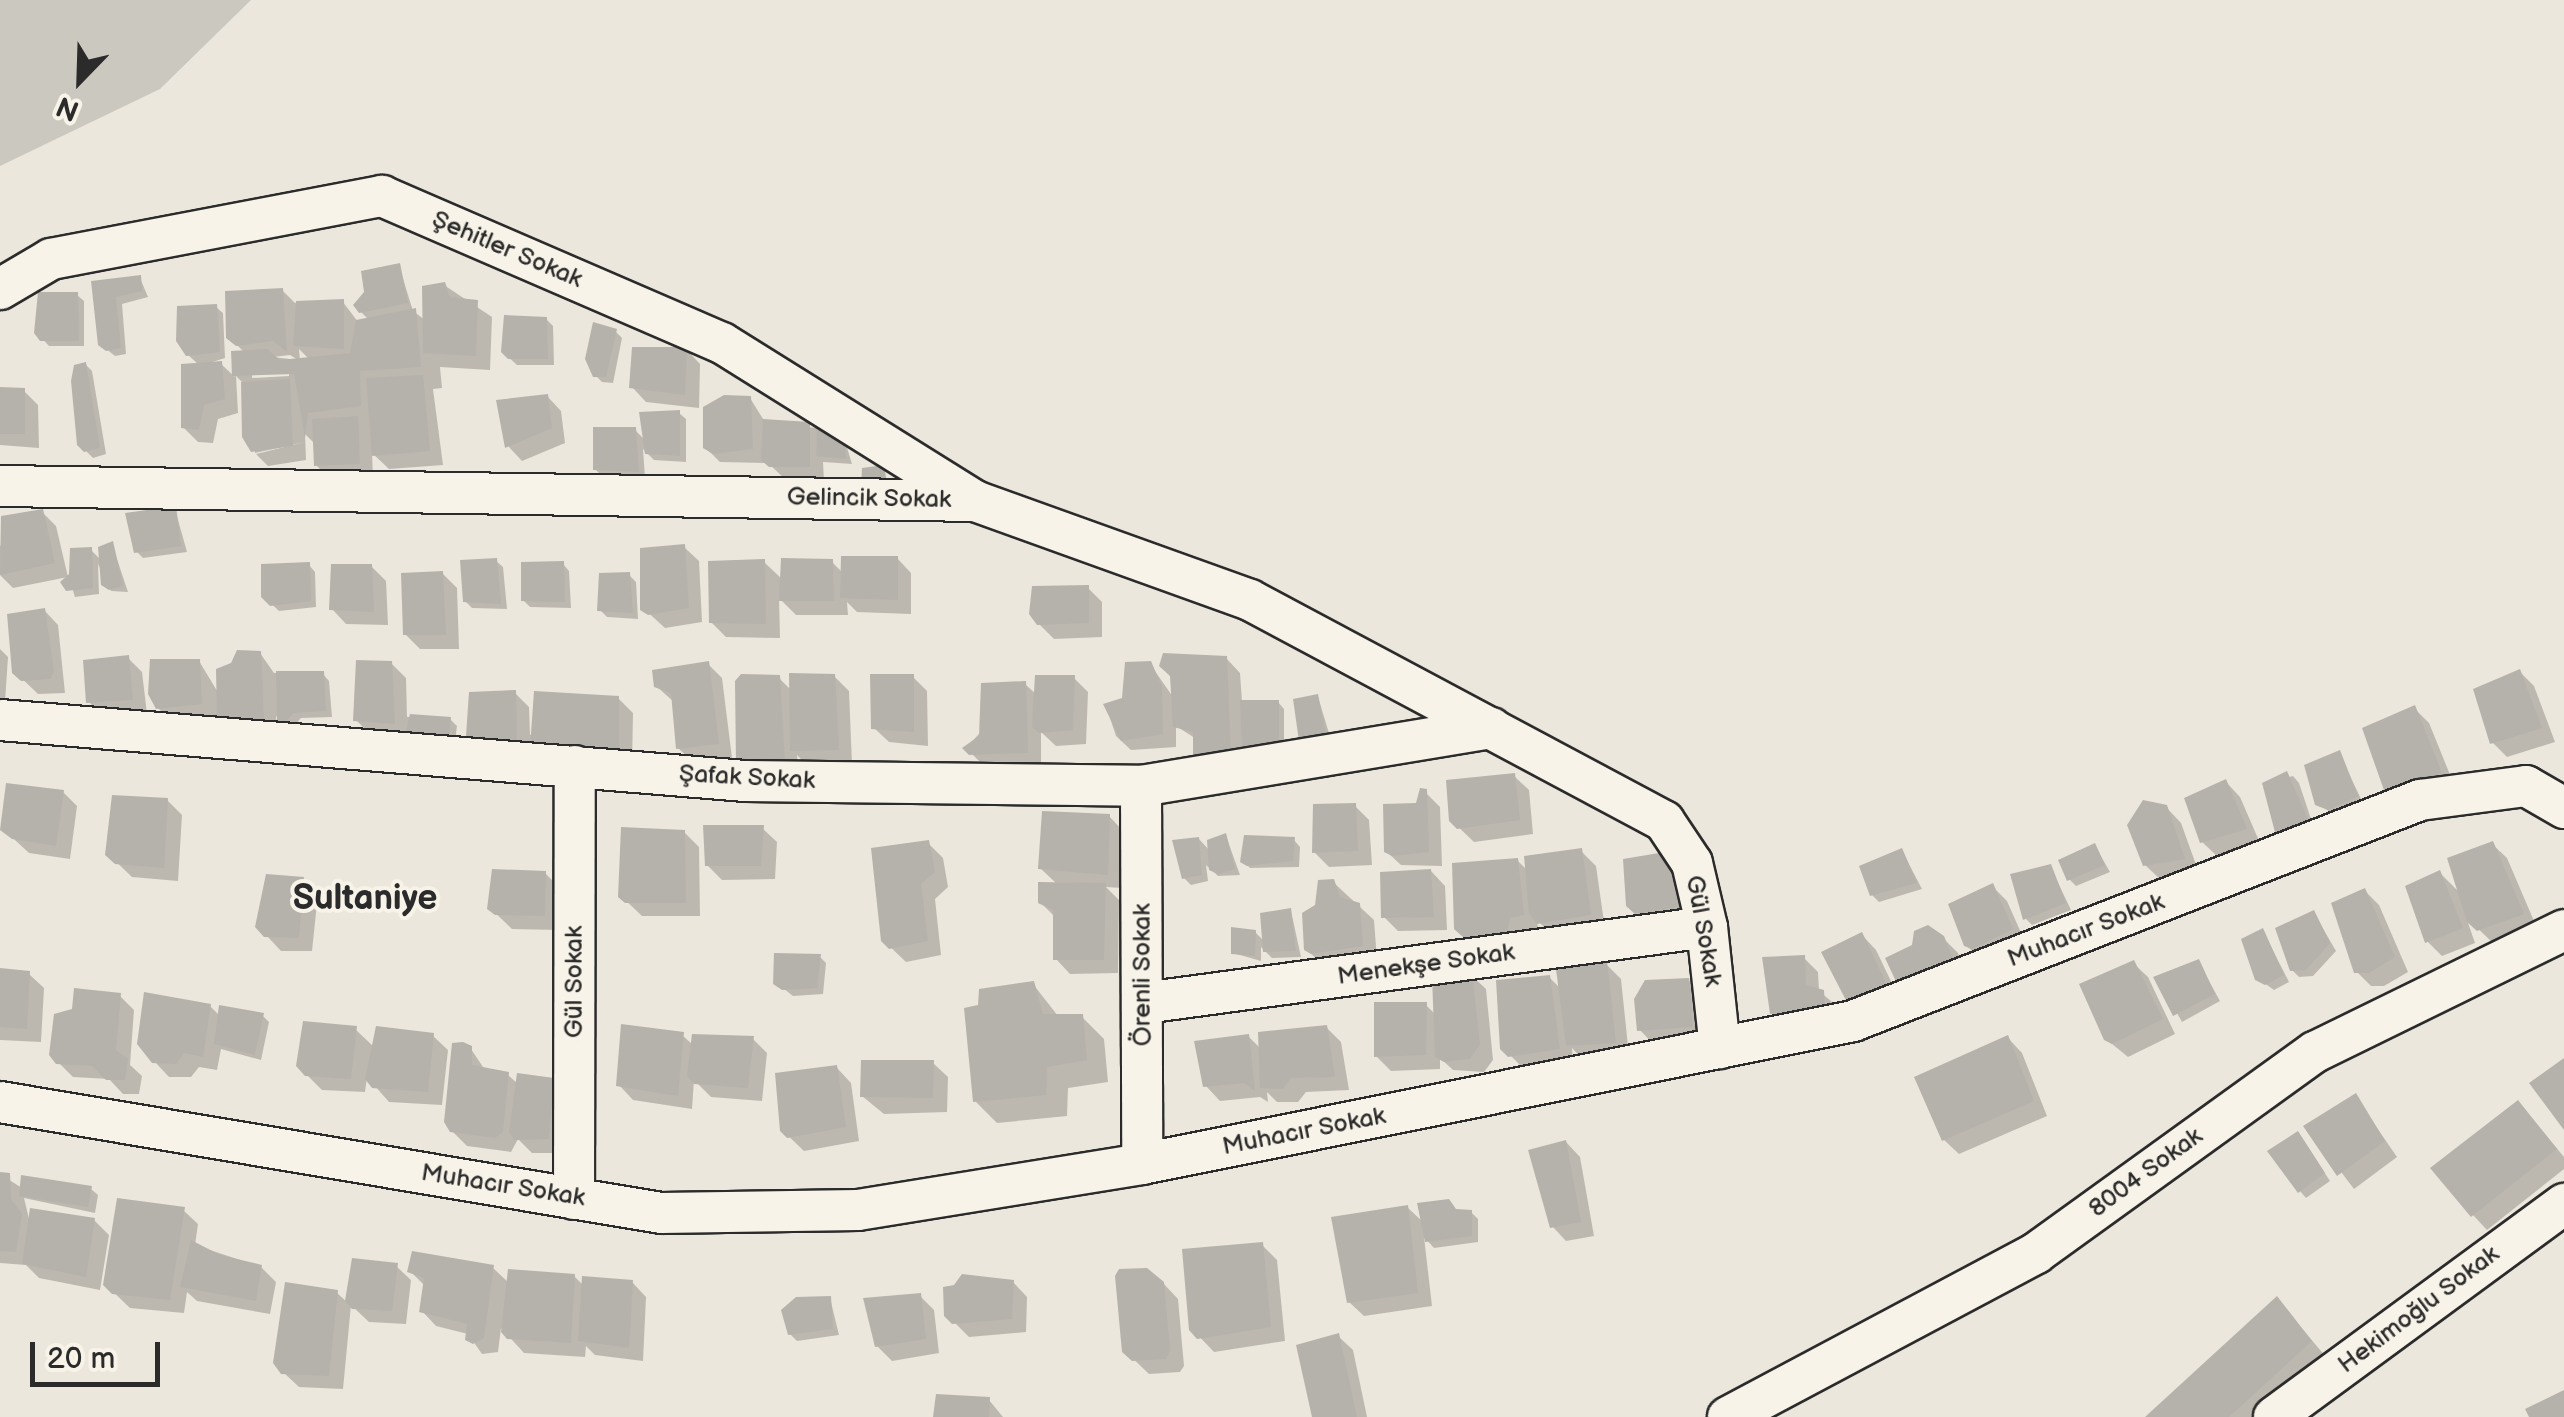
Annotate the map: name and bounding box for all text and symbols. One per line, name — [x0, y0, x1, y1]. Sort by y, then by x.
north arrow — [30, 30, 130, 130]
text: N — [52, 89, 84, 127]
street label: Şehitler Sokak — [427, 205, 587, 295]
street label: Gelincik Sokak — [786, 483, 952, 515]
street label: Şafak Sokak — [678, 759, 816, 797]
street label: Gül Sokak — [1678, 873, 1728, 989]
district label: Sultaniye — [293, 878, 437, 920]
street label: Muhacır Sokak — [2003, 887, 2169, 975]
street label: Örenli Sokak — [1128, 903, 1158, 1047]
street label: Gül Sokak — [560, 926, 590, 1038]
street label: Menekşe Sokak — [1335, 938, 1517, 992]
street label: Muhacır Sokak — [1220, 1101, 1388, 1163]
street label: 8004 Sokak — [2083, 1122, 2209, 1224]
street label: Muhacır Sokak — [419, 1158, 587, 1214]
street label: Hekimoğlu Sokak — [2332, 1240, 2506, 1380]
scale bar — [35, 1322, 165, 1384]
text: 20 m — [47, 1341, 115, 1377]

